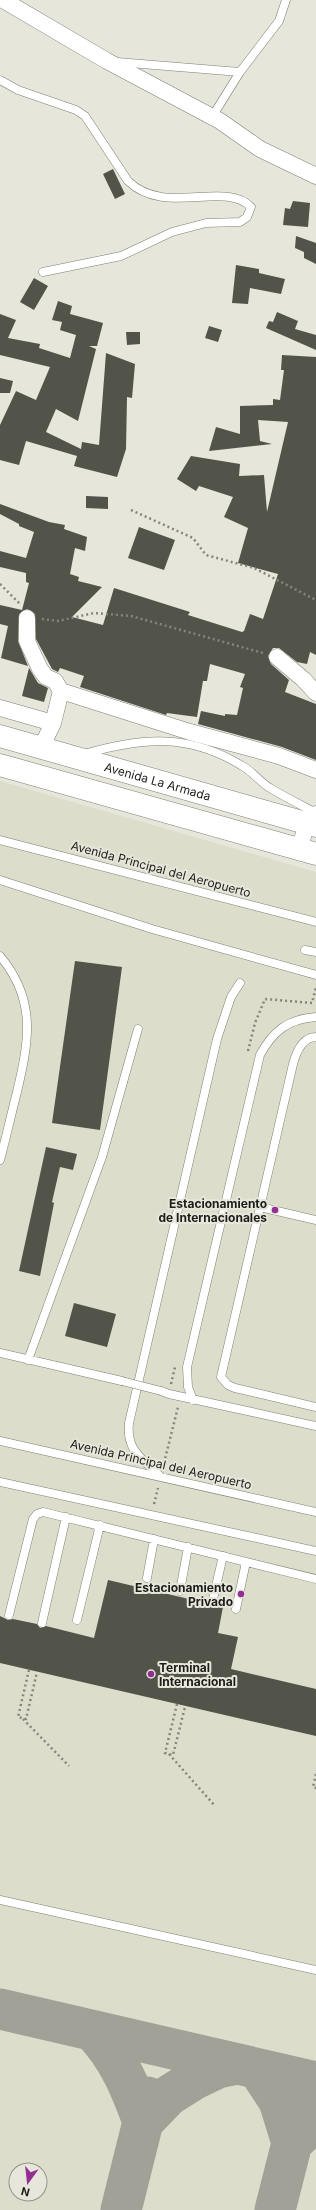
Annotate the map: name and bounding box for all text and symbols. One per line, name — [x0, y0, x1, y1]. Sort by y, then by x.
street label: Avenida La Armada — [103, 759, 213, 803]
street label: Avenida Principal del Aeropuerto — [69, 838, 253, 900]
place label: Estacionamiento de Internacionales — [159, 1196, 267, 1225]
marker: Estacionamiento de Internacionales — [270, 1205, 280, 1215]
street label: Avenida Principal del Aeropuerto — [69, 1436, 253, 1492]
place label: Estacionamiento Privado — [135, 1580, 233, 1609]
marker: Estacionamiento Privado — [236, 1589, 246, 1599]
place label: Terminal Internacional — [159, 1660, 236, 1689]
marker: Terminal Internacional — [146, 1669, 156, 1679]
north arrow — [8, 2162, 48, 2202]
text: N — [20, 2184, 31, 2200]

